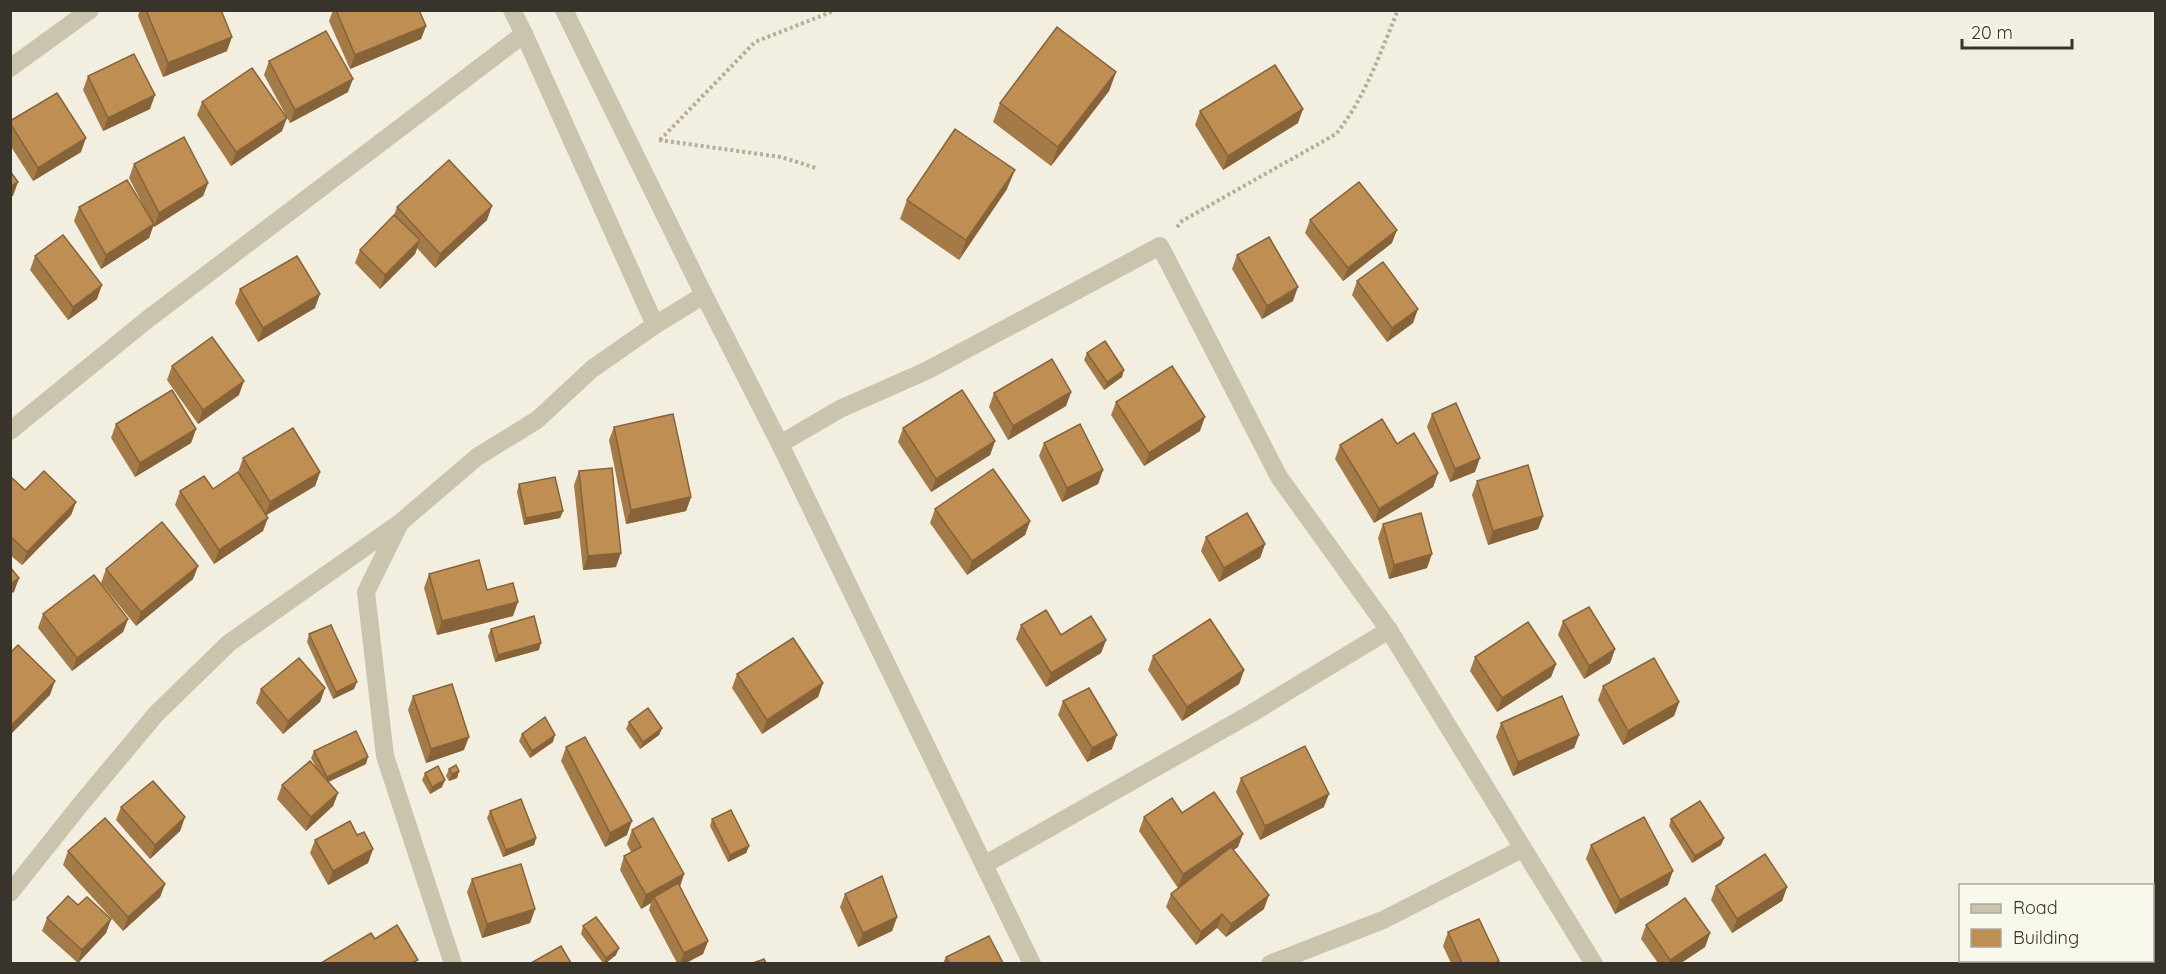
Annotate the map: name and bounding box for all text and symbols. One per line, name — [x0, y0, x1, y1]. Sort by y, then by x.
scale bar — [1962, 12, 2072, 50]
text: 20 m — [1971, 21, 2013, 44]
legend — [1959, 884, 2154, 962]
text: Road — [2013, 896, 2058, 919]
text: Building — [2013, 926, 2079, 949]

